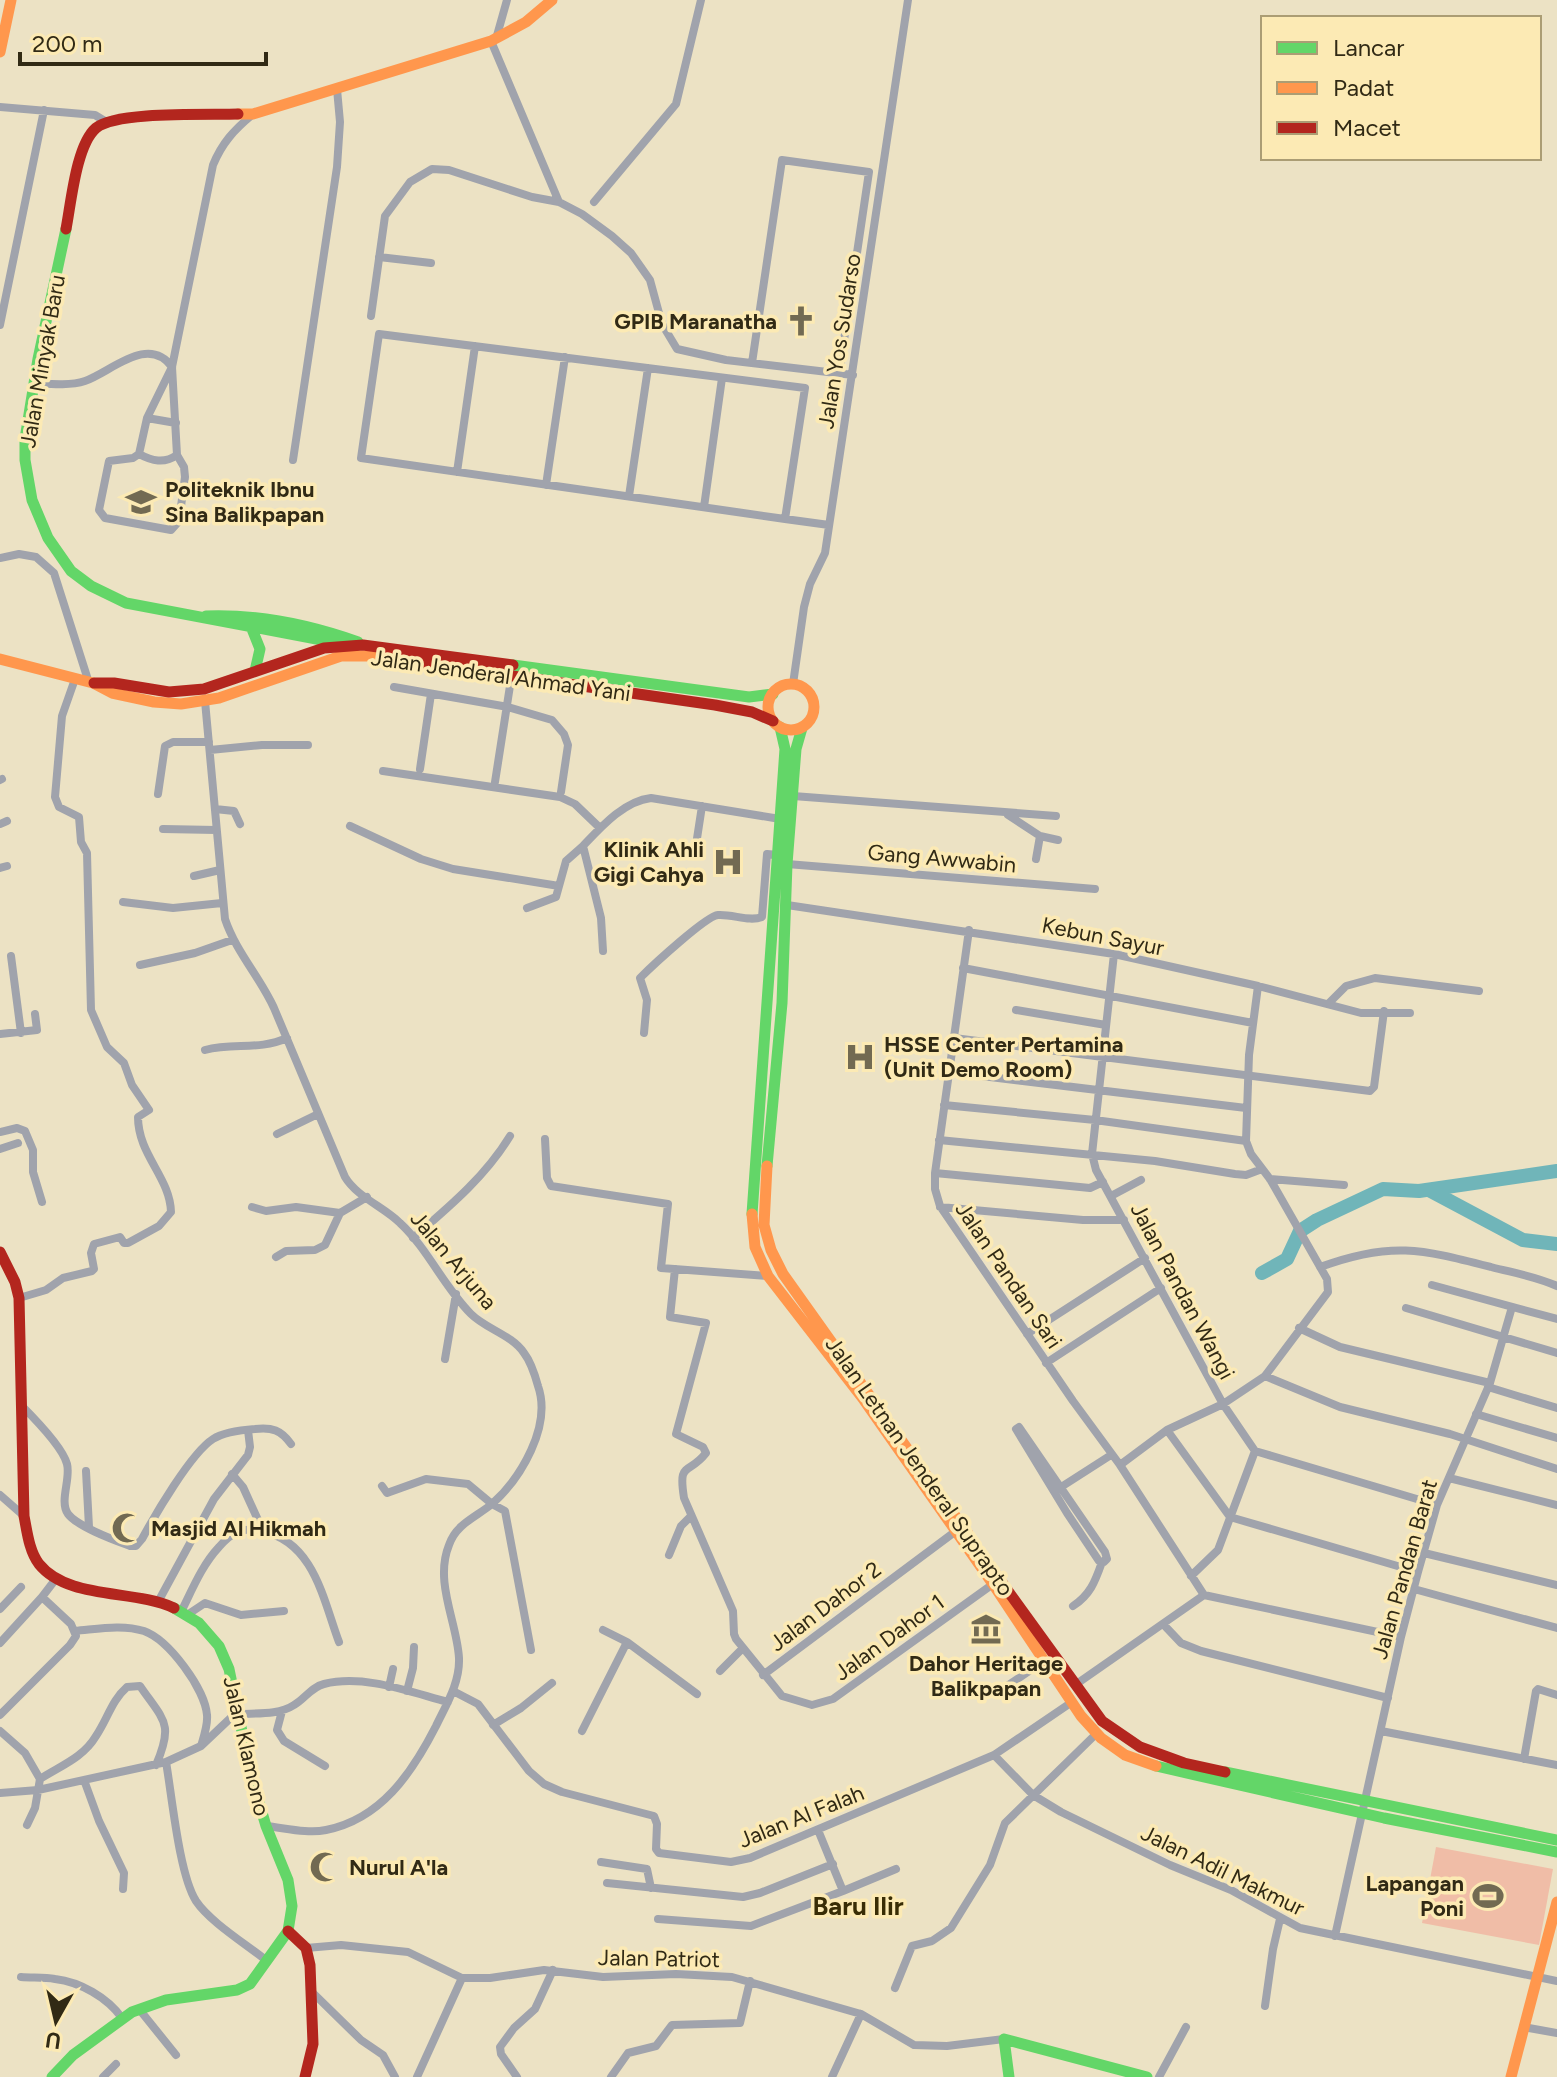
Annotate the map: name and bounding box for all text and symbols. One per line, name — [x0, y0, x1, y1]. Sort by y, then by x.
scale bar — [20, 16, 266, 66]
legend — [1261, 16, 1541, 160]
text: 200 m — [32, 29, 103, 58]
text: Lancar — [1333, 33, 1404, 62]
text: Padat — [1333, 73, 1394, 102]
text: Macet — [1333, 113, 1401, 142]
street label: Jalan Yos Sudarso — [812, 252, 867, 431]
street label: Jalan Minyak Baru — [14, 272, 71, 450]
church icon: GPIB Maranatha — [784, 304, 818, 338]
place label: GPIB Maranatha — [614, 308, 777, 335]
place label: Politeknik Ibnu Sina Balikpapan — [165, 476, 324, 528]
school or university icon: Politeknik Ibnu Sina Balikpapan — [124, 485, 158, 519]
street label: Jalan Jenderal Ahmad Yani — [369, 644, 632, 707]
place label: Klinik Ahli Gigi Cahya — [594, 836, 704, 888]
street label: Gang Awwabin — [867, 839, 1017, 878]
hospital icon: Klinik Ahli Gigi Cahya — [711, 845, 745, 879]
street label: Kebun Sayur — [1039, 911, 1167, 962]
place label: HSSE Center Pertamina (Unit Demo Room) — [884, 1031, 1124, 1083]
hospital icon: HSSE Center Pertamina (Unit Demo Room) — [843, 1040, 877, 1074]
street label: Jalan Pandan Sari — [949, 1197, 1068, 1354]
street label: Jalan Pandan Wangi — [1125, 1198, 1240, 1384]
street label: Jalan Arjuna — [405, 1206, 503, 1315]
street label: Jalan Letnan Jenderal Suprapto — [820, 1331, 1020, 1601]
street label: Jalan Pandan Barat — [1366, 1476, 1443, 1662]
mosque icon: Masjid Al Hikmah — [110, 1511, 144, 1545]
place label: Masjid Al Hikmah — [151, 1515, 326, 1542]
street label: Jalan Dahor 2 — [764, 1556, 886, 1657]
street label: Jalan Dahor 1 — [829, 1588, 950, 1686]
museum icon: Dahor Heritage Balikpapan — [969, 1612, 1003, 1646]
place label: Dahor Heritage Balikpapan — [909, 1650, 1063, 1702]
street label: Jalan Klamono — [217, 1674, 276, 1818]
street label: Jalan Al Falah — [735, 1779, 868, 1854]
street label: Jalan Adil Makmur — [1137, 1819, 1309, 1922]
mosque icon: Nurul A'la — [308, 1850, 342, 1884]
place label: Nurul A'la — [349, 1854, 448, 1881]
place label: Lapangan Poni — [1366, 1870, 1464, 1922]
sports icon: Lapangan Poni — [1471, 1879, 1505, 1913]
district label: Baru Ilir — [812, 1890, 904, 1922]
street label: Jalan Patriot — [598, 1944, 720, 1973]
north arrow — [16, 1981, 96, 2061]
text: U — [44, 2026, 63, 2055]

